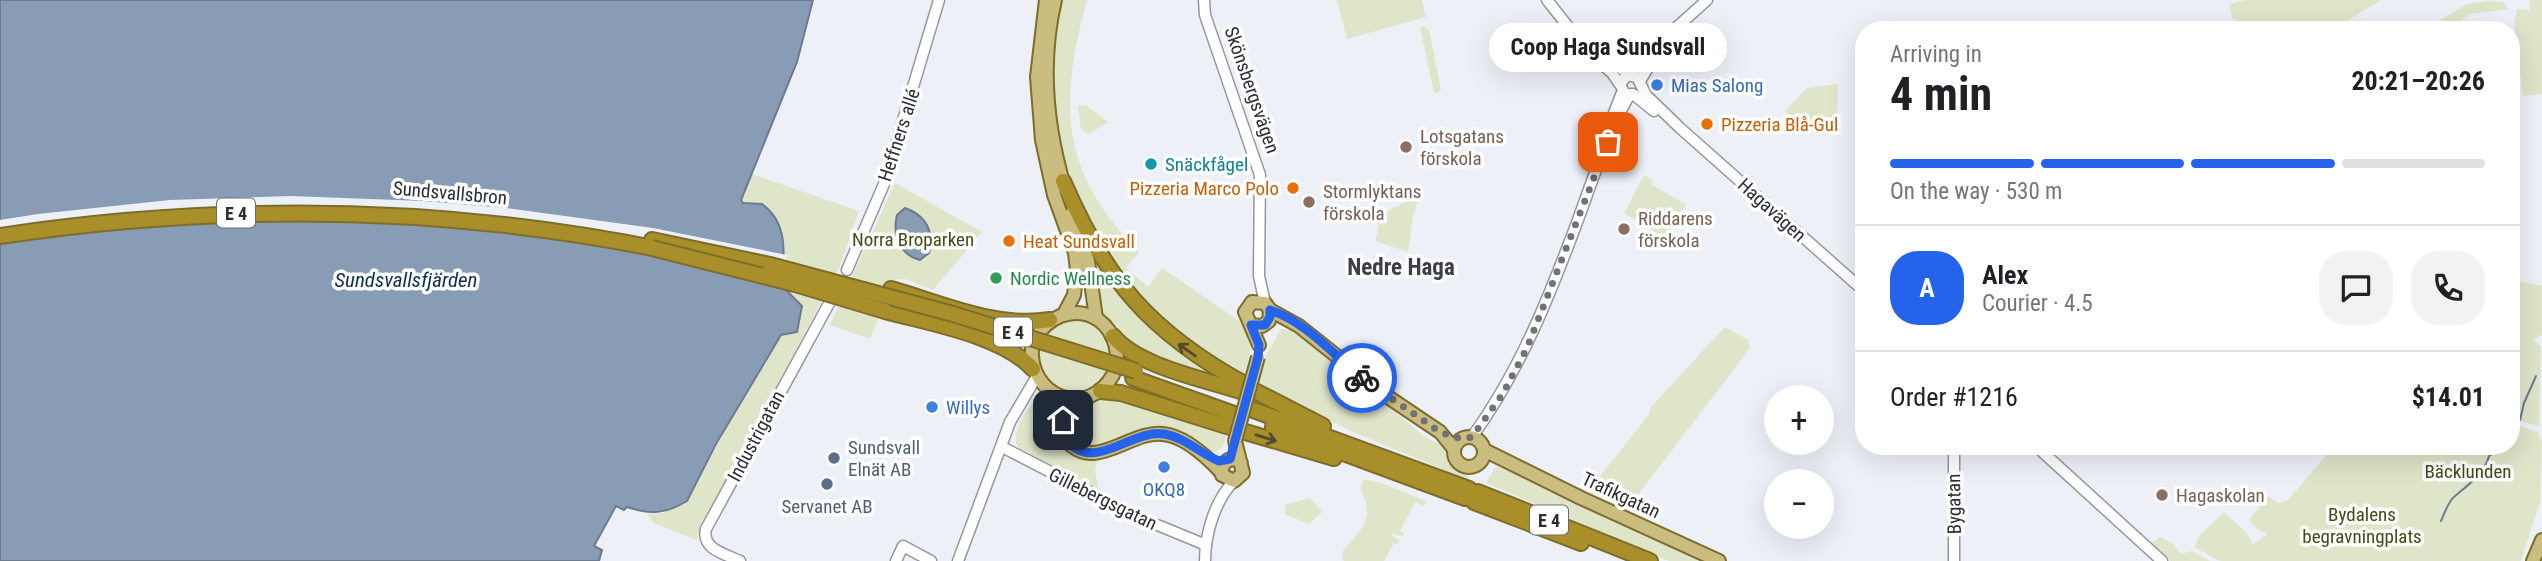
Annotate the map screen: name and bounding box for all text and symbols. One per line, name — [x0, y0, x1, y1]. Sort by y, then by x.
callout: Coop Haga Sundsvall — [1489, 23, 1727, 72]
street label: Skönsbergsvägen — [1220, 24, 1284, 156]
text: Coop Haga Sundsvall — [1511, 34, 1705, 61]
text: Arriving in — [1890, 41, 1982, 68]
text: 20:21–20:26 — [2351, 66, 2485, 96]
text: 4 min — [1890, 67, 1992, 121]
place label: Mias Salong — [1671, 74, 1763, 97]
marker: Mias Salong — [1649, 77, 1665, 93]
street label: Heffners allé — [873, 86, 925, 184]
pin — [1578, 112, 1638, 172]
place label: Pizzeria Blå-Gul — [1721, 113, 1838, 136]
marker: Pizzeria Blå-Gul — [1699, 116, 1715, 132]
icon: bag — [1589, 123, 1627, 161]
place label: Lotsgatans förskola — [1420, 125, 1504, 170]
marker: Lotsgatans förskola — [1398, 139, 1414, 155]
place label: Snäckfågel — [1165, 153, 1248, 176]
marker: Snäckfågel — [1143, 156, 1159, 172]
street label: Hagavägen — [1733, 173, 1811, 247]
street label: Sundsvallsbron — [392, 177, 508, 209]
place label: Pizzeria Marco Polo — [1129, 177, 1279, 200]
text: On the way · 530 m — [1890, 178, 2062, 205]
marker: Pizzeria Marco Polo — [1285, 180, 1301, 196]
place label: Stormlyktans förskola — [1323, 180, 1421, 225]
marker: Stormlyktans förskola — [1301, 194, 1317, 210]
road number: E 4 — [217, 198, 255, 228]
place label: Riddarens förskola — [1638, 207, 1713, 252]
marker: Riddarens förskola — [1616, 221, 1632, 237]
park label: Norra Broparken — [852, 228, 974, 251]
place label: Heat Sundsvall — [1023, 230, 1135, 253]
marker: Heat Sundsvall — [1001, 233, 1017, 249]
button: chat — [2319, 251, 2393, 325]
button: phone — [2411, 251, 2485, 325]
district label: Nedre Haga — [1347, 254, 1455, 281]
text: Alex — [1982, 260, 2028, 290]
place label: Nordic Wellness — [1010, 267, 1131, 290]
water label: Sundsvallsfjärden — [335, 268, 477, 292]
marker: Nordic Wellness — [988, 270, 1004, 286]
text: A — [1919, 273, 1935, 303]
text: Courier · 4.5 — [1982, 290, 2093, 317]
road number: E 4 — [994, 318, 1032, 346]
one-way arrow — [1178, 343, 1197, 357]
courier — [1327, 343, 1397, 413]
icon: bike — [1343, 359, 1381, 397]
text: Order #1216 — [1890, 382, 2018, 412]
text: $14.01 — [2412, 382, 2485, 412]
map controls — [1764, 385, 1834, 539]
button: + — [1764, 385, 1834, 455]
street label: Industrigatan — [723, 387, 789, 485]
pin — [1033, 390, 1093, 450]
place label: Willys — [946, 396, 990, 419]
marker: Willys — [924, 399, 940, 415]
icon: home — [1044, 401, 1082, 439]
one-way arrow — [1254, 432, 1276, 445]
place label: Sundsvall Elnät AB — [848, 436, 920, 481]
marker: Sundsvall Elnät AB — [826, 450, 842, 466]
marker: OKQ8 — [1156, 459, 1172, 475]
park label: Bäcklunden — [2424, 460, 2512, 483]
street label: Gillebergsgatan — [1045, 463, 1161, 535]
street label: Trafikgatan — [1578, 467, 1664, 523]
button: − — [1764, 469, 1834, 539]
street label: Bygatan — [1942, 474, 1966, 534]
marker: Servanet AB — [819, 476, 835, 492]
place label: OKQ8 — [1143, 478, 1185, 501]
place label: Hagaskolan — [2176, 484, 2265, 507]
marker: Hagaskolan — [2154, 487, 2170, 503]
place label: Servanet AB — [781, 495, 873, 518]
park label: Bydalens begravningplats — [2302, 503, 2422, 548]
road number: E 4 — [1530, 506, 1568, 534]

